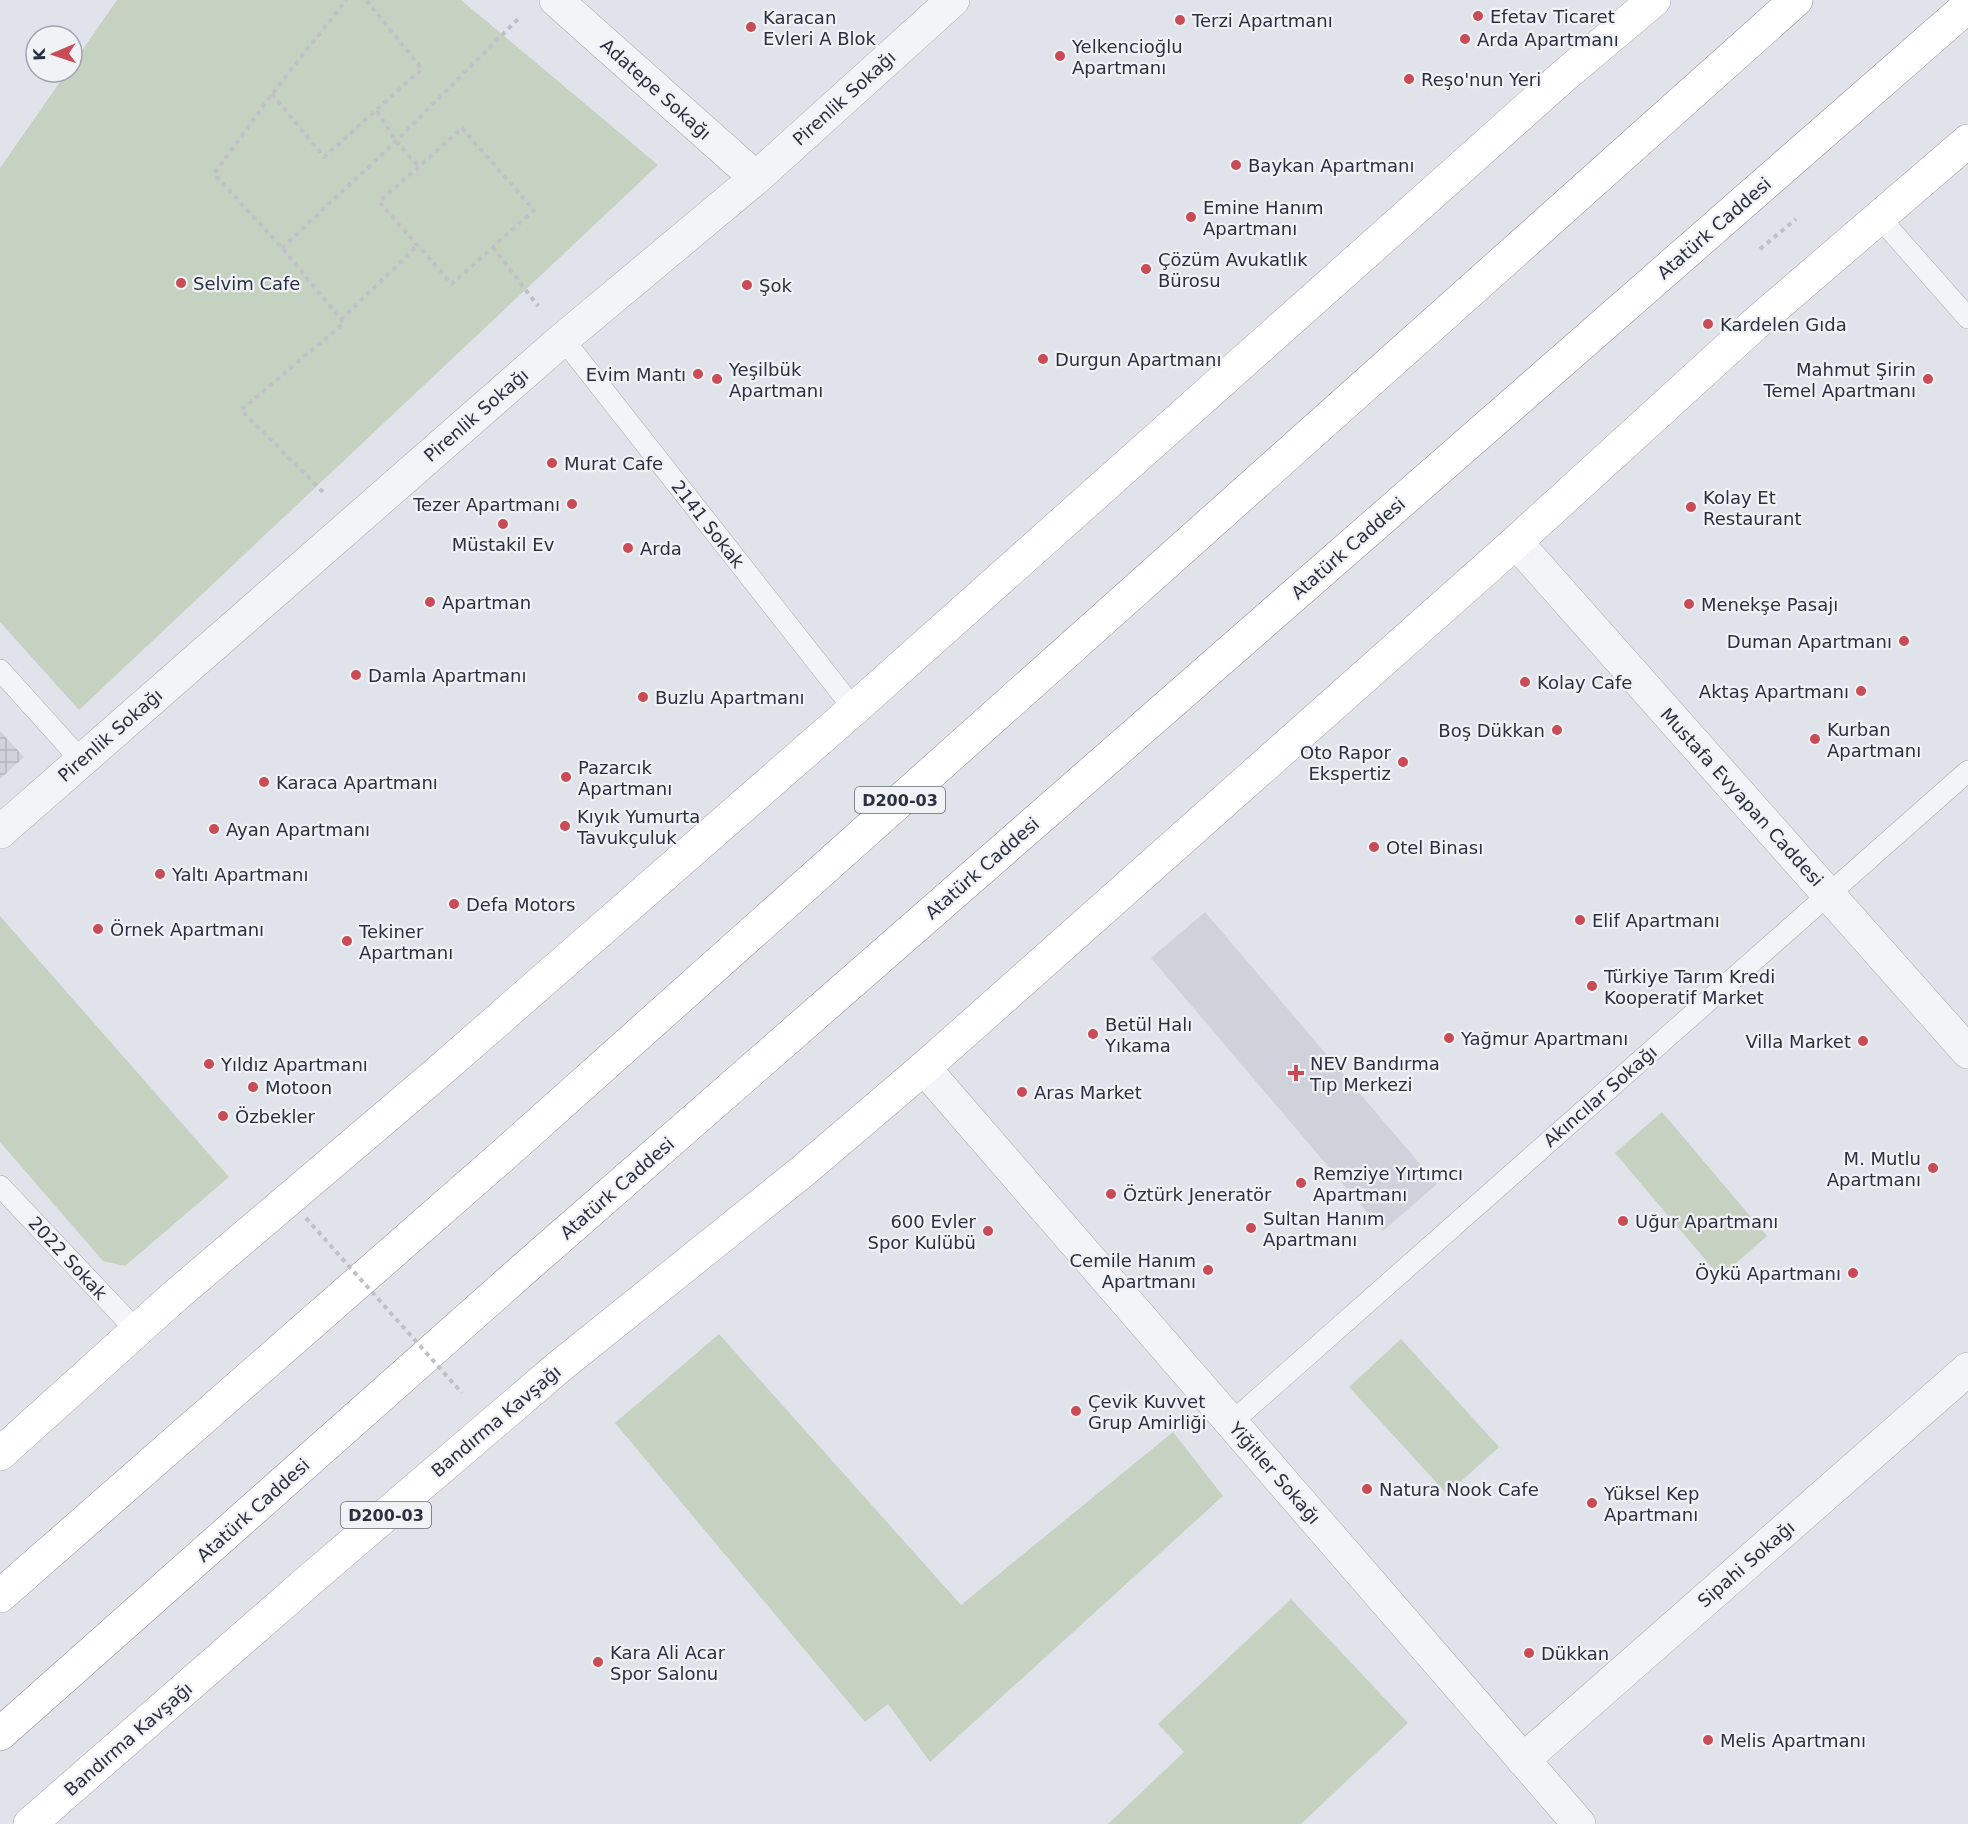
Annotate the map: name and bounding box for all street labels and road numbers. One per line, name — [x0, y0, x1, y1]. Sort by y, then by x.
street label: Adatepe Sokağı — [597, 34, 715, 144]
street label: Pirenlik Sokağı — [788, 46, 900, 150]
street label: Atatürk Caddesi — [1653, 173, 1775, 283]
street label: Pirenlik Sokağı — [420, 364, 532, 466]
street label: 2141 Sokak — [667, 476, 749, 572]
street label: Atatürk Caddesi — [1287, 493, 1409, 603]
street label: Pirenlik Sokağı — [54, 684, 166, 786]
street label: Mustafa Evyapan Caddesi — [1656, 704, 1828, 890]
road number: D200-03 — [855, 787, 945, 813]
street label: Atatürk Caddesi — [921, 813, 1043, 923]
street label: Akıncılar Sokağı — [1539, 1041, 1661, 1151]
street label: Atatürk Caddesi — [556, 1133, 678, 1243]
street label: 2022 Sokak — [24, 1212, 112, 1304]
street label: Bandırma Kavşağı — [427, 1361, 565, 1481]
street label: Yiğitler Sokağı — [1224, 1417, 1325, 1528]
street label: Atatürk Caddesi — [192, 1454, 314, 1566]
road number: D200-03 — [341, 1502, 431, 1528]
street label: Sipahi Sokağı — [1693, 1516, 1799, 1612]
street label: Bandırma Kavşağı — [60, 1678, 196, 1800]

